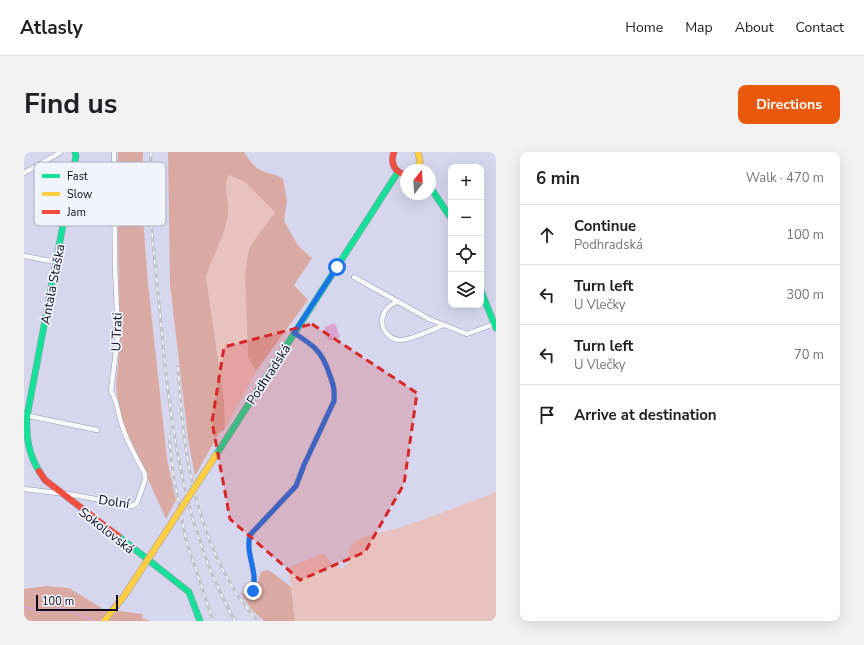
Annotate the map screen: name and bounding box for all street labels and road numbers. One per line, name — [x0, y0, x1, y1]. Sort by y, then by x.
street label: Antala Staška — [36, 243, 70, 326]
street label: U Trati — [107, 312, 127, 352]
street label: Podhradská — [243, 341, 295, 408]
street label: Dolní — [97, 491, 131, 513]
street label: Sokolovská — [75, 503, 138, 558]

